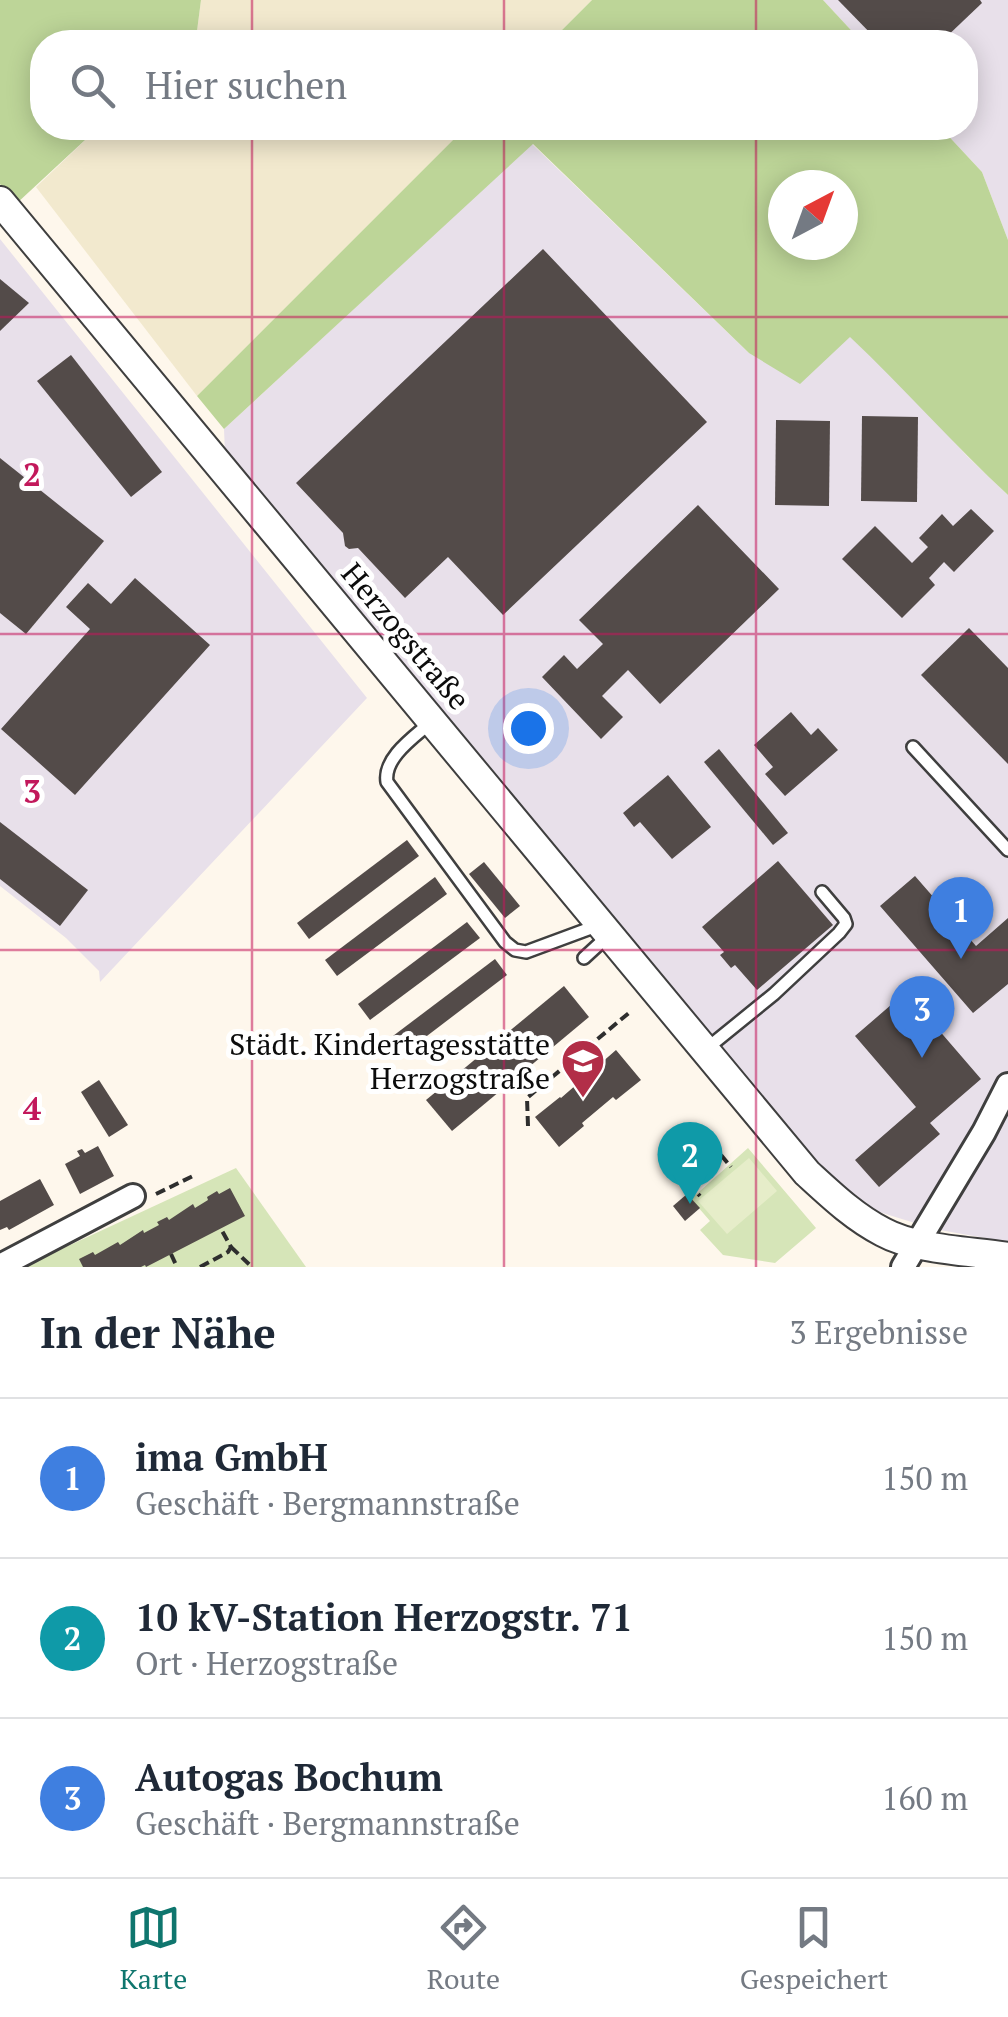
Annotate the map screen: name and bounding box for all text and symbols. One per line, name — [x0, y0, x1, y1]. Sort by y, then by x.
search box — [30, 30, 978, 140]
icon: search — [65, 58, 120, 113]
text: Hier suchen — [145, 60, 347, 110]
north arrow — [768, 170, 858, 260]
text: 2 — [23, 453, 41, 495]
street label: Herzogstraße — [333, 554, 479, 718]
your location — [503, 703, 554, 754]
text: 3 — [23, 770, 41, 812]
pin: 1 — [928, 876, 994, 959]
pin: 3 — [890, 976, 954, 1058]
place label: Städt. Kindertagesstätte Herzogstraße — [229, 1024, 550, 1098]
school or university icon: Städt. Kindertagesstätte Herzogstraße — [560, 1038, 606, 1099]
text: 4 — [23, 1087, 41, 1129]
pin: 2 — [658, 1122, 722, 1204]
text: In der Nähe — [40, 1304, 276, 1360]
text: 3 Ergebnisse — [789, 1311, 968, 1353]
text: ima GmbH — [135, 1432, 328, 1482]
text: 1 — [63, 1457, 82, 1499]
text: 150 m — [881, 1457, 968, 1499]
text: Geschäft · Bergmannstraße — [135, 1482, 520, 1524]
text: 10 kV-Station Herzogstr. 71 — [135, 1592, 633, 1642]
text: 2 — [63, 1617, 82, 1659]
text: 150 m — [881, 1617, 968, 1659]
text: Ort · Herzogstraße — [135, 1642, 398, 1684]
text: Autogas Bochum — [135, 1752, 443, 1802]
text: 3 — [63, 1777, 82, 1819]
text: 160 m — [881, 1777, 968, 1819]
text: Geschäft · Bergmannstraße — [135, 1802, 520, 1844]
tab: Karte — [120, 1900, 187, 1997]
tab: Route — [427, 1900, 500, 1997]
tab: Gespeichert — [740, 1900, 888, 1997]

